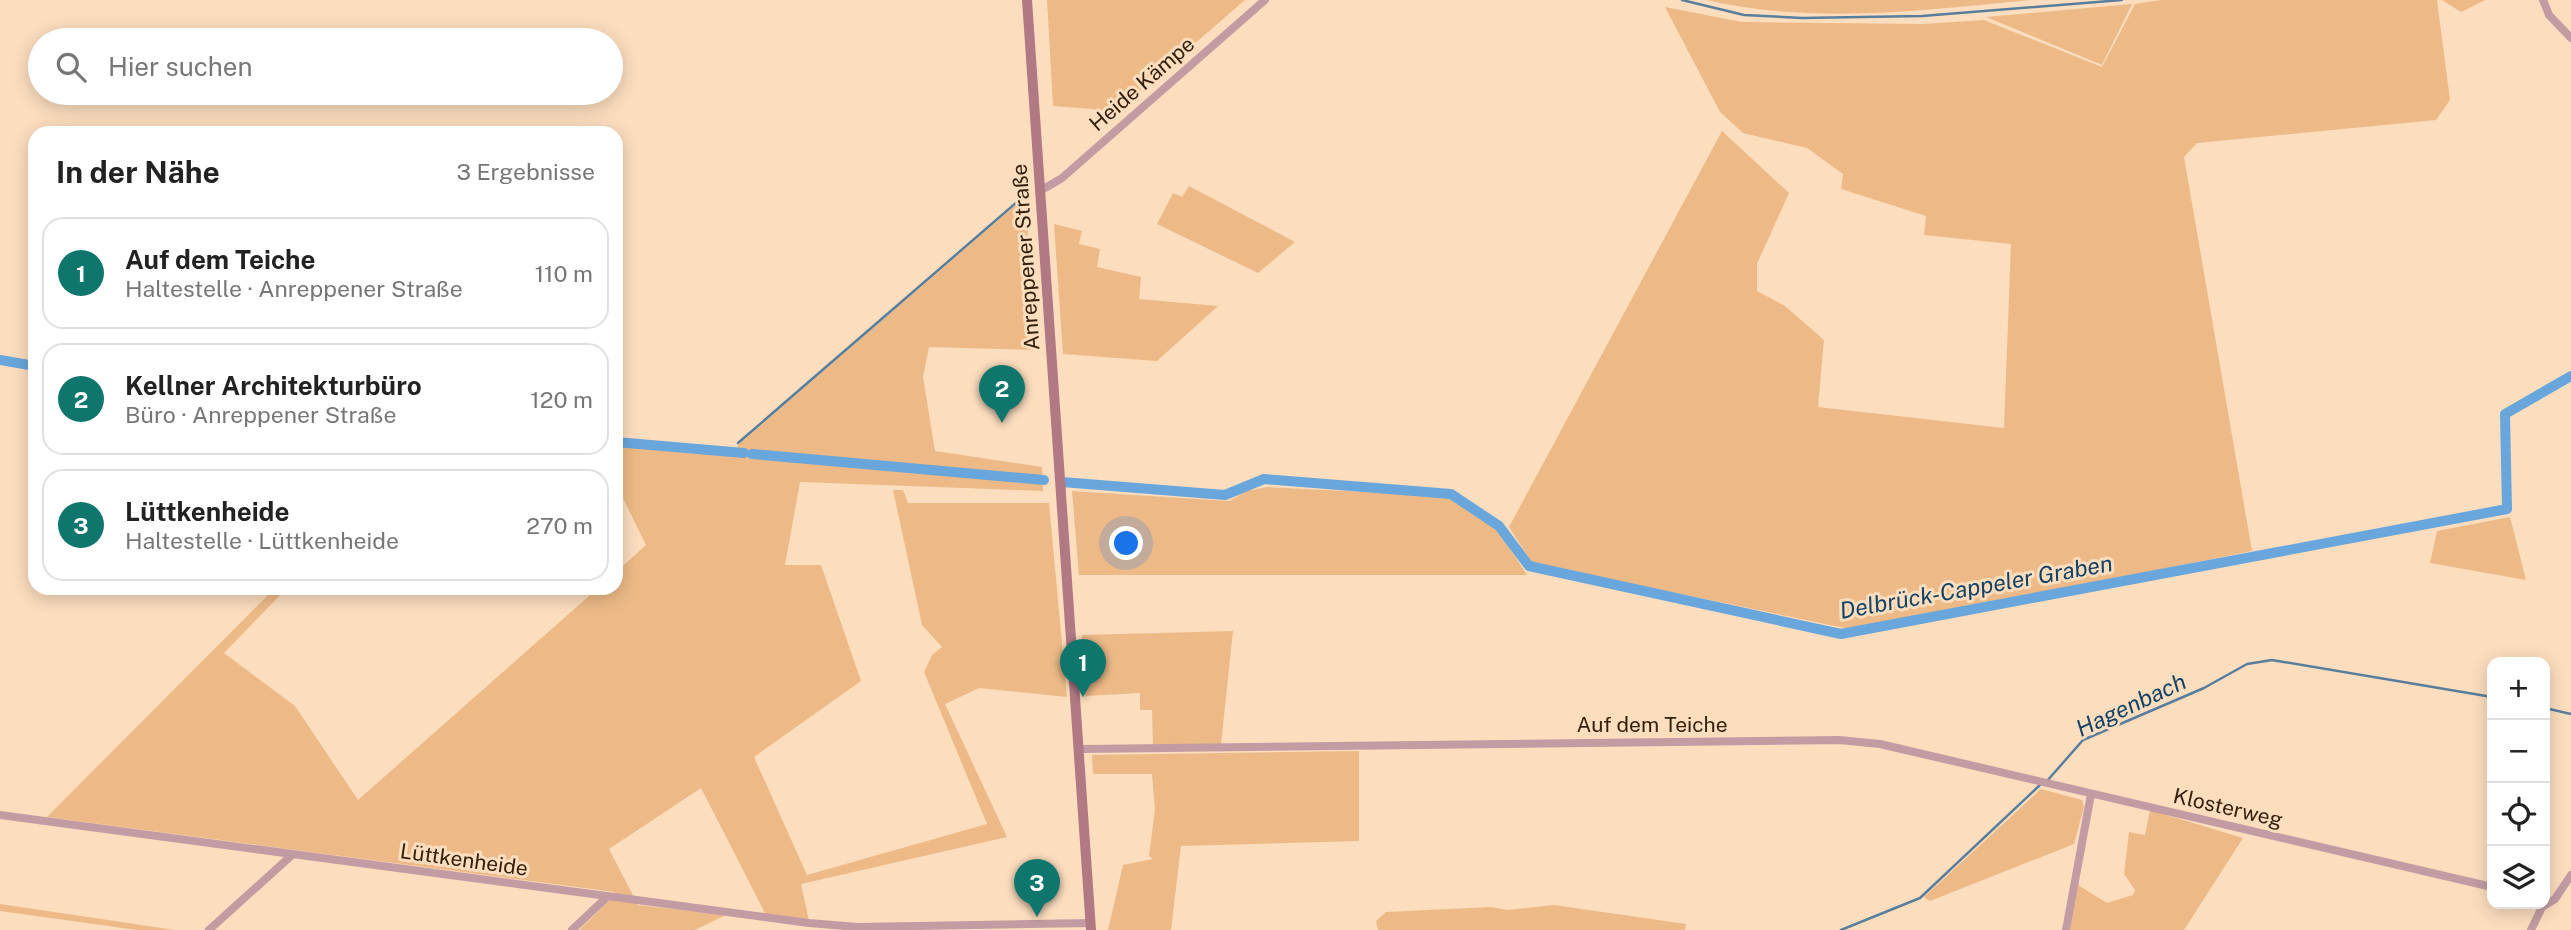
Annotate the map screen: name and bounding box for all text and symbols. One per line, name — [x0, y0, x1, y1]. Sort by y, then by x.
search box — [28, 28, 623, 105]
street label: Heide Kämpe — [1084, 31, 1199, 136]
icon: search — [52, 48, 90, 86]
text: Hier suchen — [108, 51, 253, 82]
text: In der Nähe — [56, 154, 220, 190]
text: 3 Ergebnisse — [456, 158, 595, 185]
street label: Anreppener Straße — [1007, 163, 1044, 351]
text: Auf dem Teiche — [125, 244, 316, 275]
text: 1 — [76, 260, 86, 287]
text: 110 m — [535, 260, 593, 287]
text: Haltestelle · Anreppener Straße — [125, 275, 463, 302]
pin: 2 — [979, 365, 1025, 423]
text: Kellner Architekturbüro — [125, 370, 422, 401]
text: 2 — [74, 386, 88, 413]
text: 120 m — [530, 386, 593, 413]
text: Büro · Anreppener Straße — [125, 401, 396, 428]
text: Lüttkenheide — [125, 496, 289, 527]
text: 3 — [73, 512, 89, 539]
text: 270 m — [526, 512, 593, 539]
your location — [1109, 526, 1143, 560]
text: Haltestelle · Lüttkenheide — [125, 527, 399, 554]
water label: Delbrück-Cappeler Graben — [1837, 549, 2114, 624]
pin: 1 — [1060, 639, 1106, 697]
map controls — [2487, 657, 2550, 909]
button: + — [2487, 657, 2550, 720]
water label: Hagenbach — [2072, 667, 2190, 742]
street label: Auf dem Teiche — [1576, 712, 1728, 737]
button: − — [2487, 720, 2550, 783]
street label: Klosterweg — [2171, 783, 2285, 832]
button: locate — [2487, 783, 2550, 846]
street label: Lüttkenheide — [399, 838, 529, 881]
button: layers — [2487, 846, 2550, 909]
pin: 3 — [1014, 859, 1060, 917]

